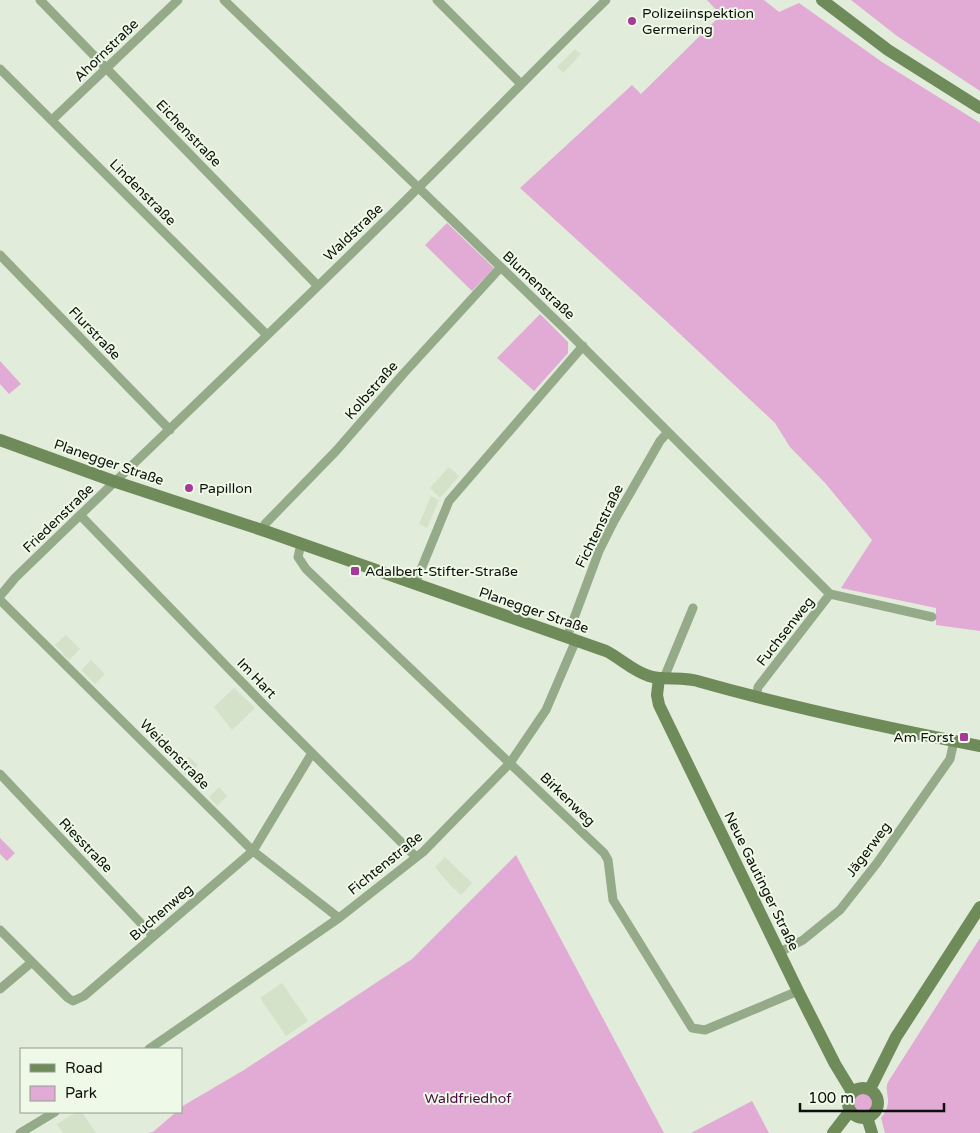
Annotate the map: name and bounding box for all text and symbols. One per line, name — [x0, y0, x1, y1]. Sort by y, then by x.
place label: Polizeiinspektion Germering — [642, 5, 754, 38]
street label: Ahornstraße — [71, 15, 142, 85]
marker: Polizeiinspektion Germering — [626, 15, 638, 27]
street label: Eichenstraße — [152, 96, 225, 170]
street label: Lindenstraße — [106, 156, 179, 229]
street label: Waldstraße — [320, 200, 386, 265]
street label: Blumenstraße — [499, 248, 578, 323]
street label: Flurstraße — [65, 303, 124, 364]
street label: Kolbstraße — [341, 358, 401, 423]
street label: Planegger Straße — [52, 436, 166, 489]
street label: Friedenstraße — [19, 480, 97, 556]
place label: Papillon — [199, 480, 252, 497]
marker: Papillon — [183, 482, 195, 494]
street label: Fichtenstraße — [572, 482, 627, 571]
place label: Adalbert-Stifter-Straße — [365, 563, 518, 580]
marker: Adalbert-Stifter-Straße — [349, 565, 361, 577]
street label: Planegger Straße — [477, 584, 591, 637]
street label: Fuchsenweg — [753, 593, 818, 669]
street label: Im Hart — [233, 655, 280, 703]
street label: Weidenstraße — [136, 716, 213, 793]
place label: Am Forst — [893, 729, 955, 746]
marker: Am Forst — [958, 731, 970, 743]
street label: Birkenweg — [537, 769, 599, 830]
street label: Neue Gautinger Straße — [720, 809, 803, 954]
street label: Riesstraße — [55, 814, 116, 876]
street label: Jägerweg — [842, 819, 895, 880]
street label: Fichtenstraße — [345, 828, 426, 899]
street label: Buchenweg — [126, 880, 196, 944]
legend — [20, 1048, 182, 1113]
text: Road — [65, 1059, 103, 1077]
scale bar — [800, 1080, 944, 1112]
text: Park — [65, 1084, 97, 1102]
text: 100 m — [808, 1089, 854, 1107]
park label: Waldfriedhof — [424, 1090, 512, 1107]

